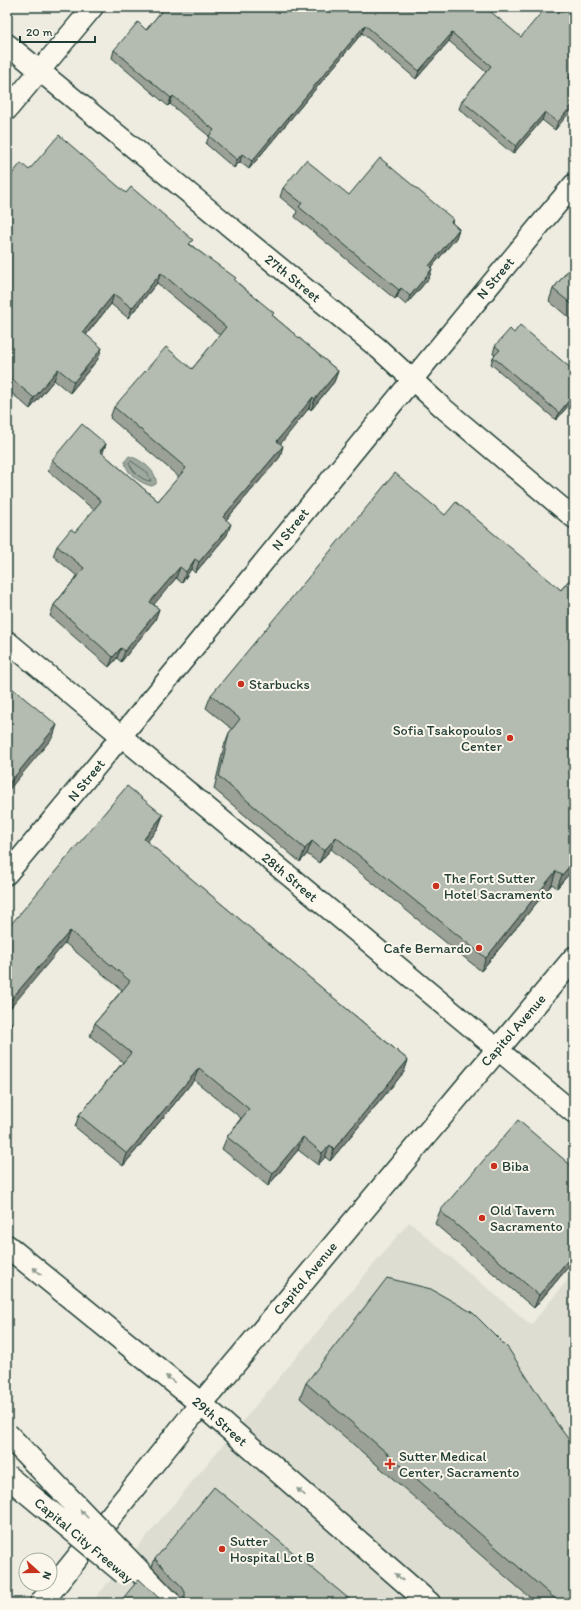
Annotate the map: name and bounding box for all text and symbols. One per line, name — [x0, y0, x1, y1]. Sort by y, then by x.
scale bar — [20, 18, 95, 44]
text: 20 m — [26, 25, 53, 39]
street label: 27th Street — [261, 251, 324, 306]
street label: N Street — [473, 254, 518, 303]
street label: N Street — [268, 505, 313, 554]
place label: Starbucks — [249, 676, 310, 693]
marker: Starbucks — [236, 679, 246, 689]
place label: Sofia Tsakopoulos Center — [393, 722, 502, 755]
marker: Sofia Tsakopoulos Center — [505, 733, 515, 743]
street label: N Street — [64, 756, 109, 805]
street label: 28th Street — [258, 849, 321, 906]
place label: The Fort Sutter Hotel Sacramento — [444, 870, 553, 903]
marker: The Fort Sutter Hotel Sacramento — [431, 881, 441, 891]
place label: Cafe Bernardo — [383, 940, 471, 957]
marker: Cafe Bernardo — [474, 943, 484, 953]
street label: Capitol Avenue — [477, 990, 550, 1070]
place label: Biba — [502, 1158, 529, 1175]
marker: Biba — [489, 1161, 499, 1171]
place label: Old Tavern Sacramento — [490, 1202, 563, 1235]
marker: Old Tavern Sacramento — [477, 1213, 487, 1223]
street label: Capitol Avenue — [270, 1238, 341, 1318]
one-way arrow — [31, 1266, 42, 1275]
one-way arrow — [164, 1375, 175, 1384]
street label: 29th Street — [189, 1393, 251, 1450]
place label: Sutter Medical Center, Sacramento — [399, 1448, 519, 1481]
marker: Sutter Medical Center, Sacramento — [384, 1458, 396, 1470]
one-way arrow — [296, 1487, 307, 1496]
street label: Capital City Freeway — [31, 1494, 137, 1587]
one-way arrow — [80, 1509, 89, 1520]
place label: Sutter Hospital Lot B — [230, 1533, 315, 1566]
marker: Sutter Hospital Lot B — [217, 1544, 227, 1554]
north arrow — [18, 1552, 58, 1592]
text: N — [39, 1570, 54, 1581]
one-way arrow — [394, 1573, 404, 1582]

